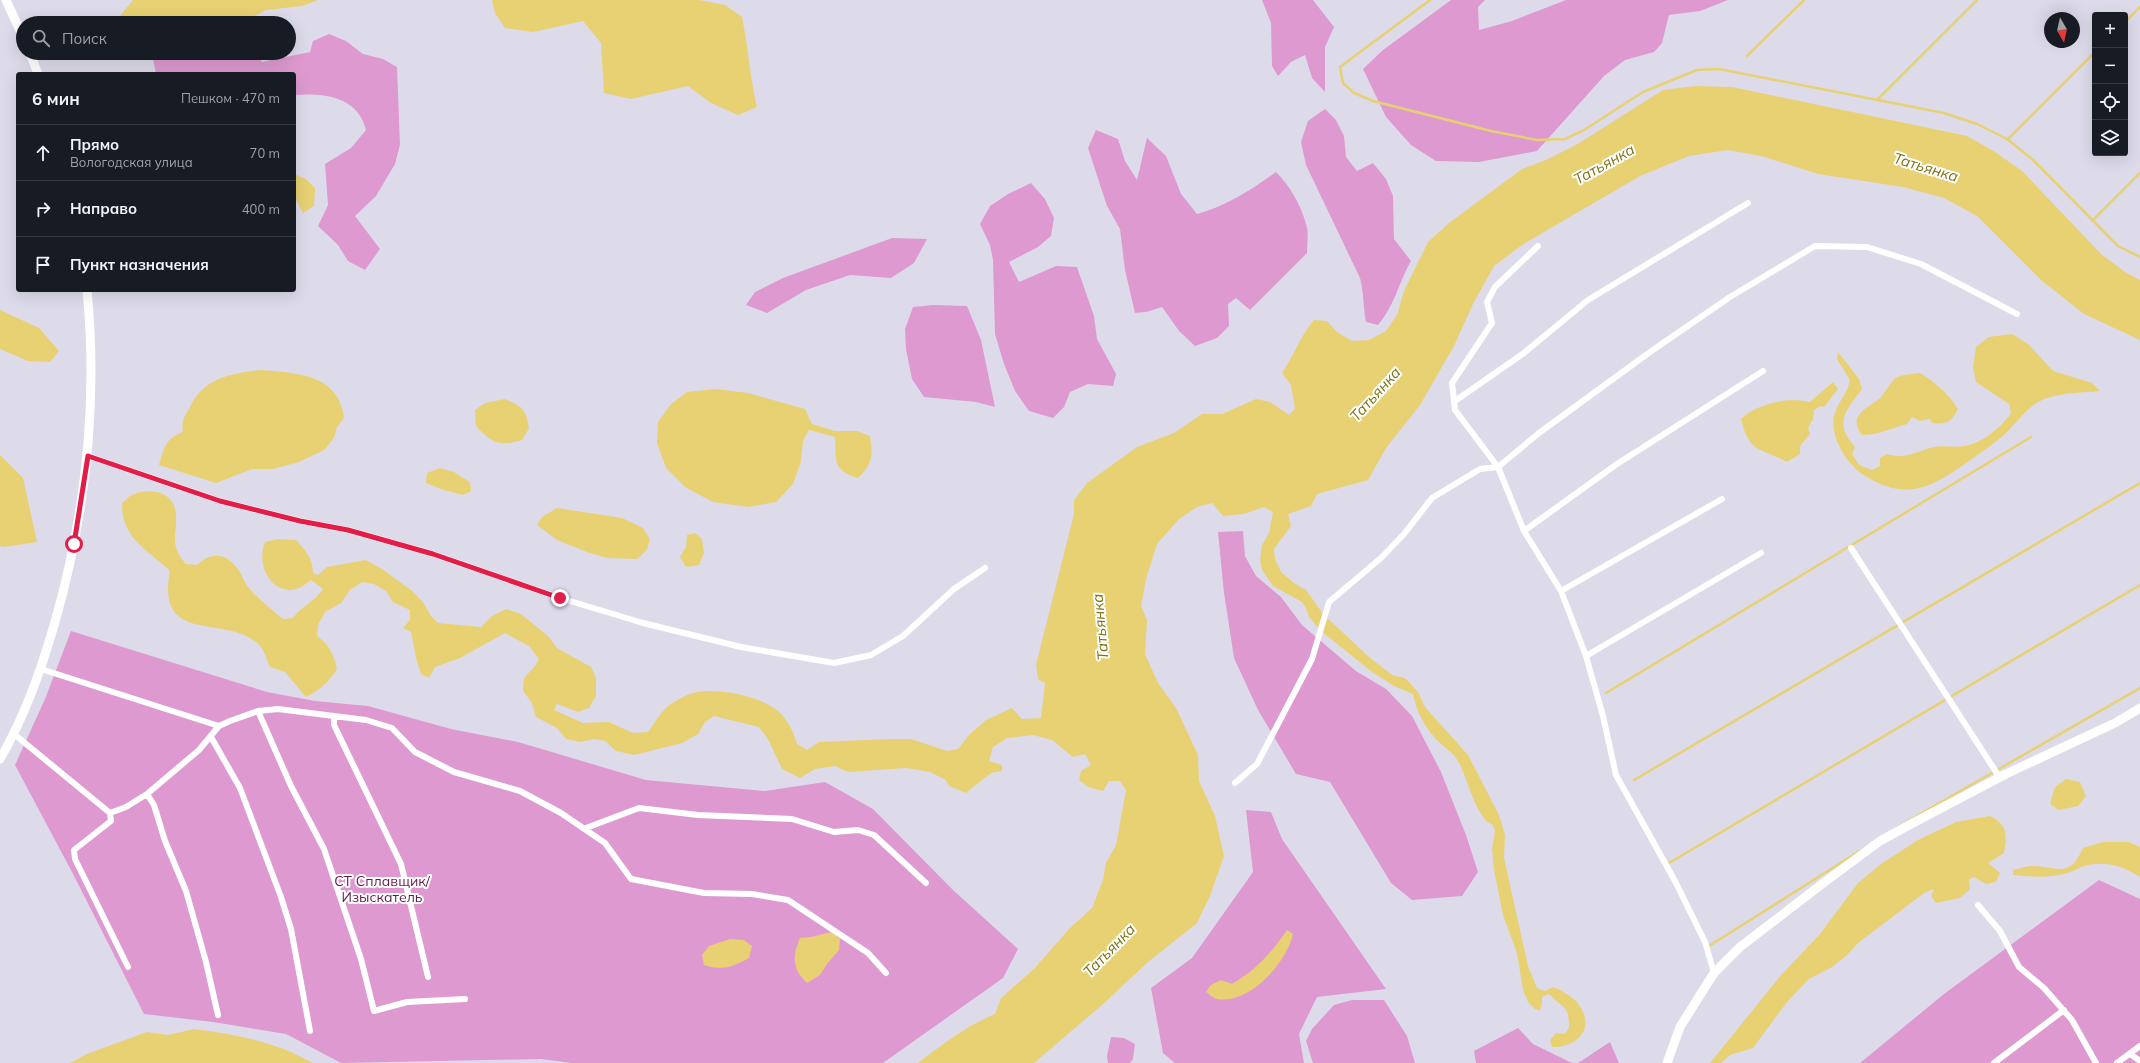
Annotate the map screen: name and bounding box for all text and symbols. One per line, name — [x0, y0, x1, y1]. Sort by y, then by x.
north arrow — [2044, 12, 2080, 48]
map controls — [2092, 12, 2128, 156]
button: + — [2092, 12, 2128, 48]
search box — [16, 16, 296, 60]
icon: search — [30, 27, 52, 49]
text: Поиск — [62, 29, 107, 48]
button: − — [2092, 48, 2128, 84]
button: locate — [2092, 84, 2128, 120]
text: 6 мин — [32, 88, 80, 109]
text: Пешком · 470 m — [181, 90, 280, 106]
button: layers — [2092, 120, 2128, 156]
text: Прямо — [70, 135, 119, 154]
water label: Татьянка — [1570, 140, 1638, 188]
icon: ahead — [32, 142, 54, 164]
text: 70 m — [250, 145, 280, 161]
water label: Татьянка — [1891, 148, 1961, 186]
text: Вологодская улица — [70, 154, 193, 170]
icon: right — [32, 198, 54, 220]
text: Направо — [70, 199, 137, 218]
text: 400 m — [242, 201, 280, 217]
icon: arrive — [32, 254, 54, 276]
text: Пункт назначения — [70, 255, 209, 274]
water label: Татьянка — [1346, 363, 1404, 425]
route start — [65, 535, 83, 553]
route end — [551, 589, 569, 607]
water label: Татьянка — [1088, 593, 1112, 661]
park label: СТ Сплавщик/ Изыскатель — [334, 872, 431, 906]
water label: Татьянка — [1079, 919, 1139, 981]

